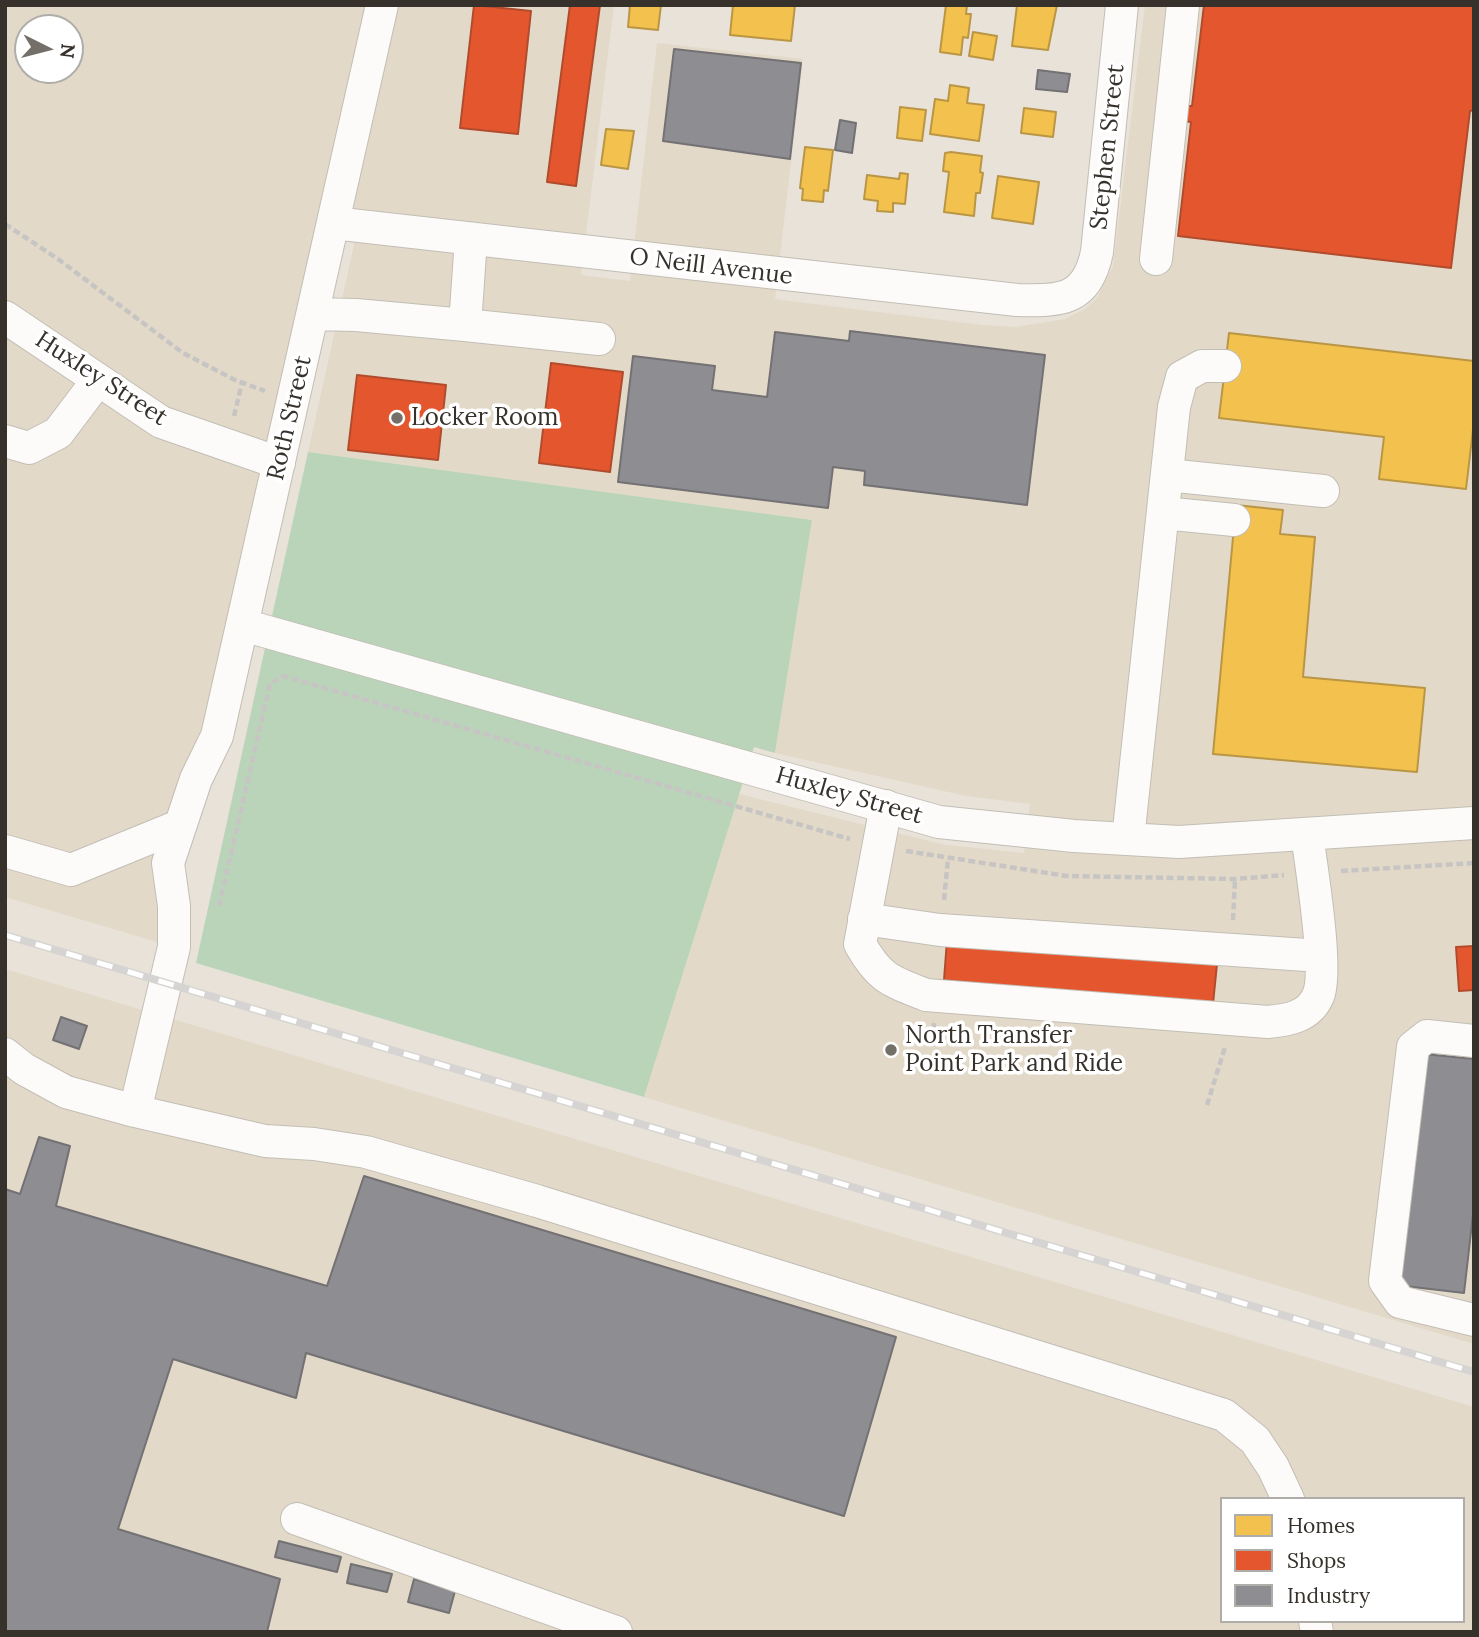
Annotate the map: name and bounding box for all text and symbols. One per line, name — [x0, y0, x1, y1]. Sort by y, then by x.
north arrow — [14, 14, 84, 84]
text: N — [55, 42, 81, 60]
street label: Stephen Street — [1085, 63, 1131, 231]
street label: O Neill Avenue — [628, 243, 794, 291]
street label: Huxley Street — [30, 326, 172, 432]
street label: Roth Street — [262, 353, 318, 483]
place label: Locker Room — [411, 404, 559, 432]
marker: Locker Room — [389, 410, 405, 426]
street label: Huxley Street — [772, 761, 926, 831]
place label: North Transfer Point Park and Ride — [905, 1022, 1123, 1078]
marker: North Transfer Point Park and Ride — [883, 1042, 899, 1058]
legend — [1220, 1497, 1465, 1623]
text: Homes — [1287, 1512, 1355, 1539]
text: Shops — [1287, 1547, 1346, 1574]
text: Industry — [1287, 1582, 1370, 1609]

